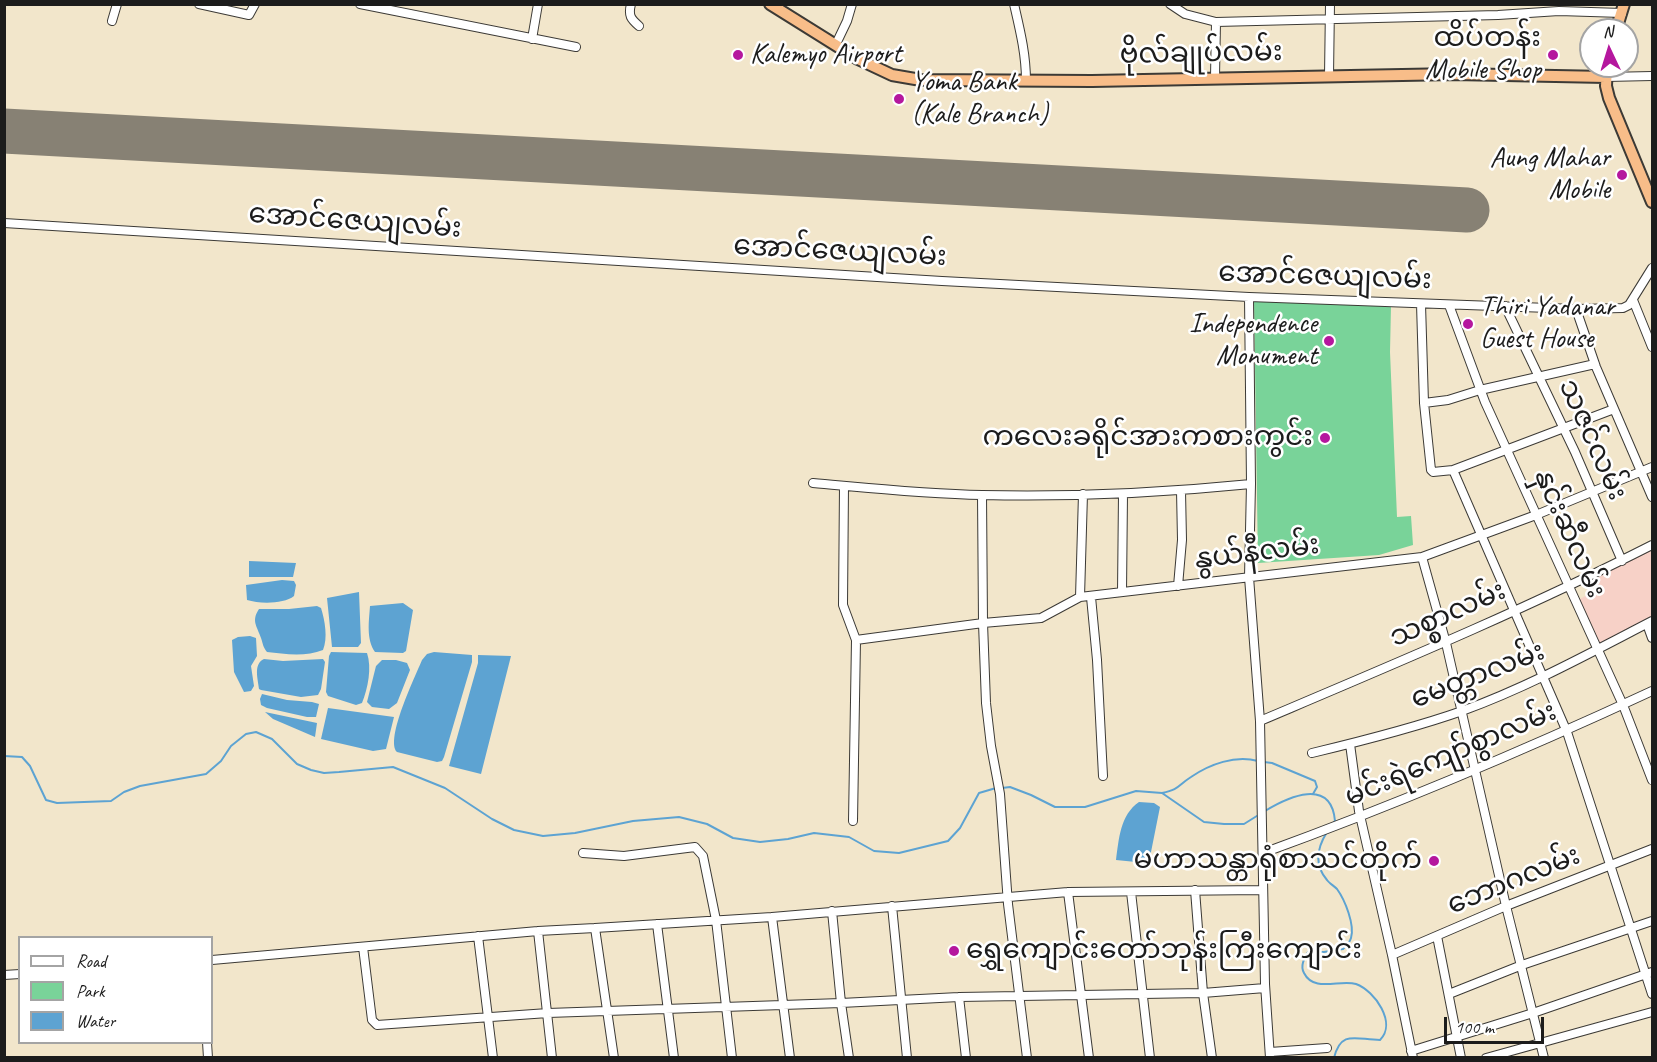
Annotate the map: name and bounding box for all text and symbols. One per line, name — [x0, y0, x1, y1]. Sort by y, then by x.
north arrow — [1579, 18, 1639, 78]
place label: ထိပ်တန်း Mobile Shop — [1425, 22, 1541, 88]
text: N — [1602, 22, 1614, 42]
street label: ဗိုလ်ချုပ်လမ်း — [1119, 36, 1283, 72]
place label: Kalemyo Airport — [750, 38, 901, 72]
marker: Kalemyo Airport — [731, 48, 745, 62]
marker: ထိပ်တန်း Mobile Shop — [1546, 48, 1560, 62]
place label: Yoma Bank (Kale Branch) — [911, 66, 1048, 132]
marker: Yoma Bank (Kale Branch) — [892, 92, 906, 106]
place label: Aung Mahar Mobile — [1490, 142, 1610, 208]
marker: Aung Mahar Mobile — [1615, 168, 1629, 182]
street label: အောင်ဇေယျလမ်း — [247, 198, 463, 246]
street label: အောင်ဇေယျလမ်း — [733, 230, 947, 274]
street label: အောင်ဇေယျလမ်း — [1218, 256, 1432, 298]
place label: Thiri Yadanar Guest House — [1480, 291, 1614, 357]
place label: Independence Monument — [1189, 308, 1317, 374]
marker: Thiri Yadanar Guest House — [1461, 317, 1475, 331]
marker: Independence Monument — [1322, 334, 1336, 348]
street label: သဇင်လမ်း — [1550, 374, 1634, 506]
place label: ကလေးခရိုင်အားကစားကွင်း — [982, 421, 1313, 455]
marker: ကလေးခရိုင်အားကစားကွင်း — [1318, 431, 1332, 445]
street label: နှင်းဆီလမ်း — [1526, 464, 1612, 604]
street label: နွယ်နီလမ်း — [1193, 529, 1321, 577]
street label: သစ္စာလမ်း — [1385, 575, 1511, 655]
street label: မေတ္တာလမ်း — [1406, 635, 1550, 717]
street label: မင်းရဲကျော်စွာလမ်း — [1340, 695, 1562, 815]
street label: ဘောဂလမ်း — [1443, 839, 1585, 923]
place label: မဟာသန္တာရုံစာသင်တိုက် — [1134, 844, 1422, 878]
marker: မဟာသန္တာရုံစာသင်တိုက် — [1427, 854, 1441, 868]
place label: ရွှေကျောင်းတော်ဘုန်းကြီးကျောင်း — [966, 934, 1362, 968]
legend — [18, 936, 213, 1044]
marker: ရွှေကျောင်းတော်ဘုန်းကြီးကျောင်း — [947, 944, 961, 958]
text: Road — [76, 950, 106, 972]
text: Park — [76, 980, 105, 1002]
scale bar — [1447, 1005, 1548, 1043]
text: Water — [76, 1010, 115, 1032]
text: 100 m — [1455, 1016, 1494, 1038]

